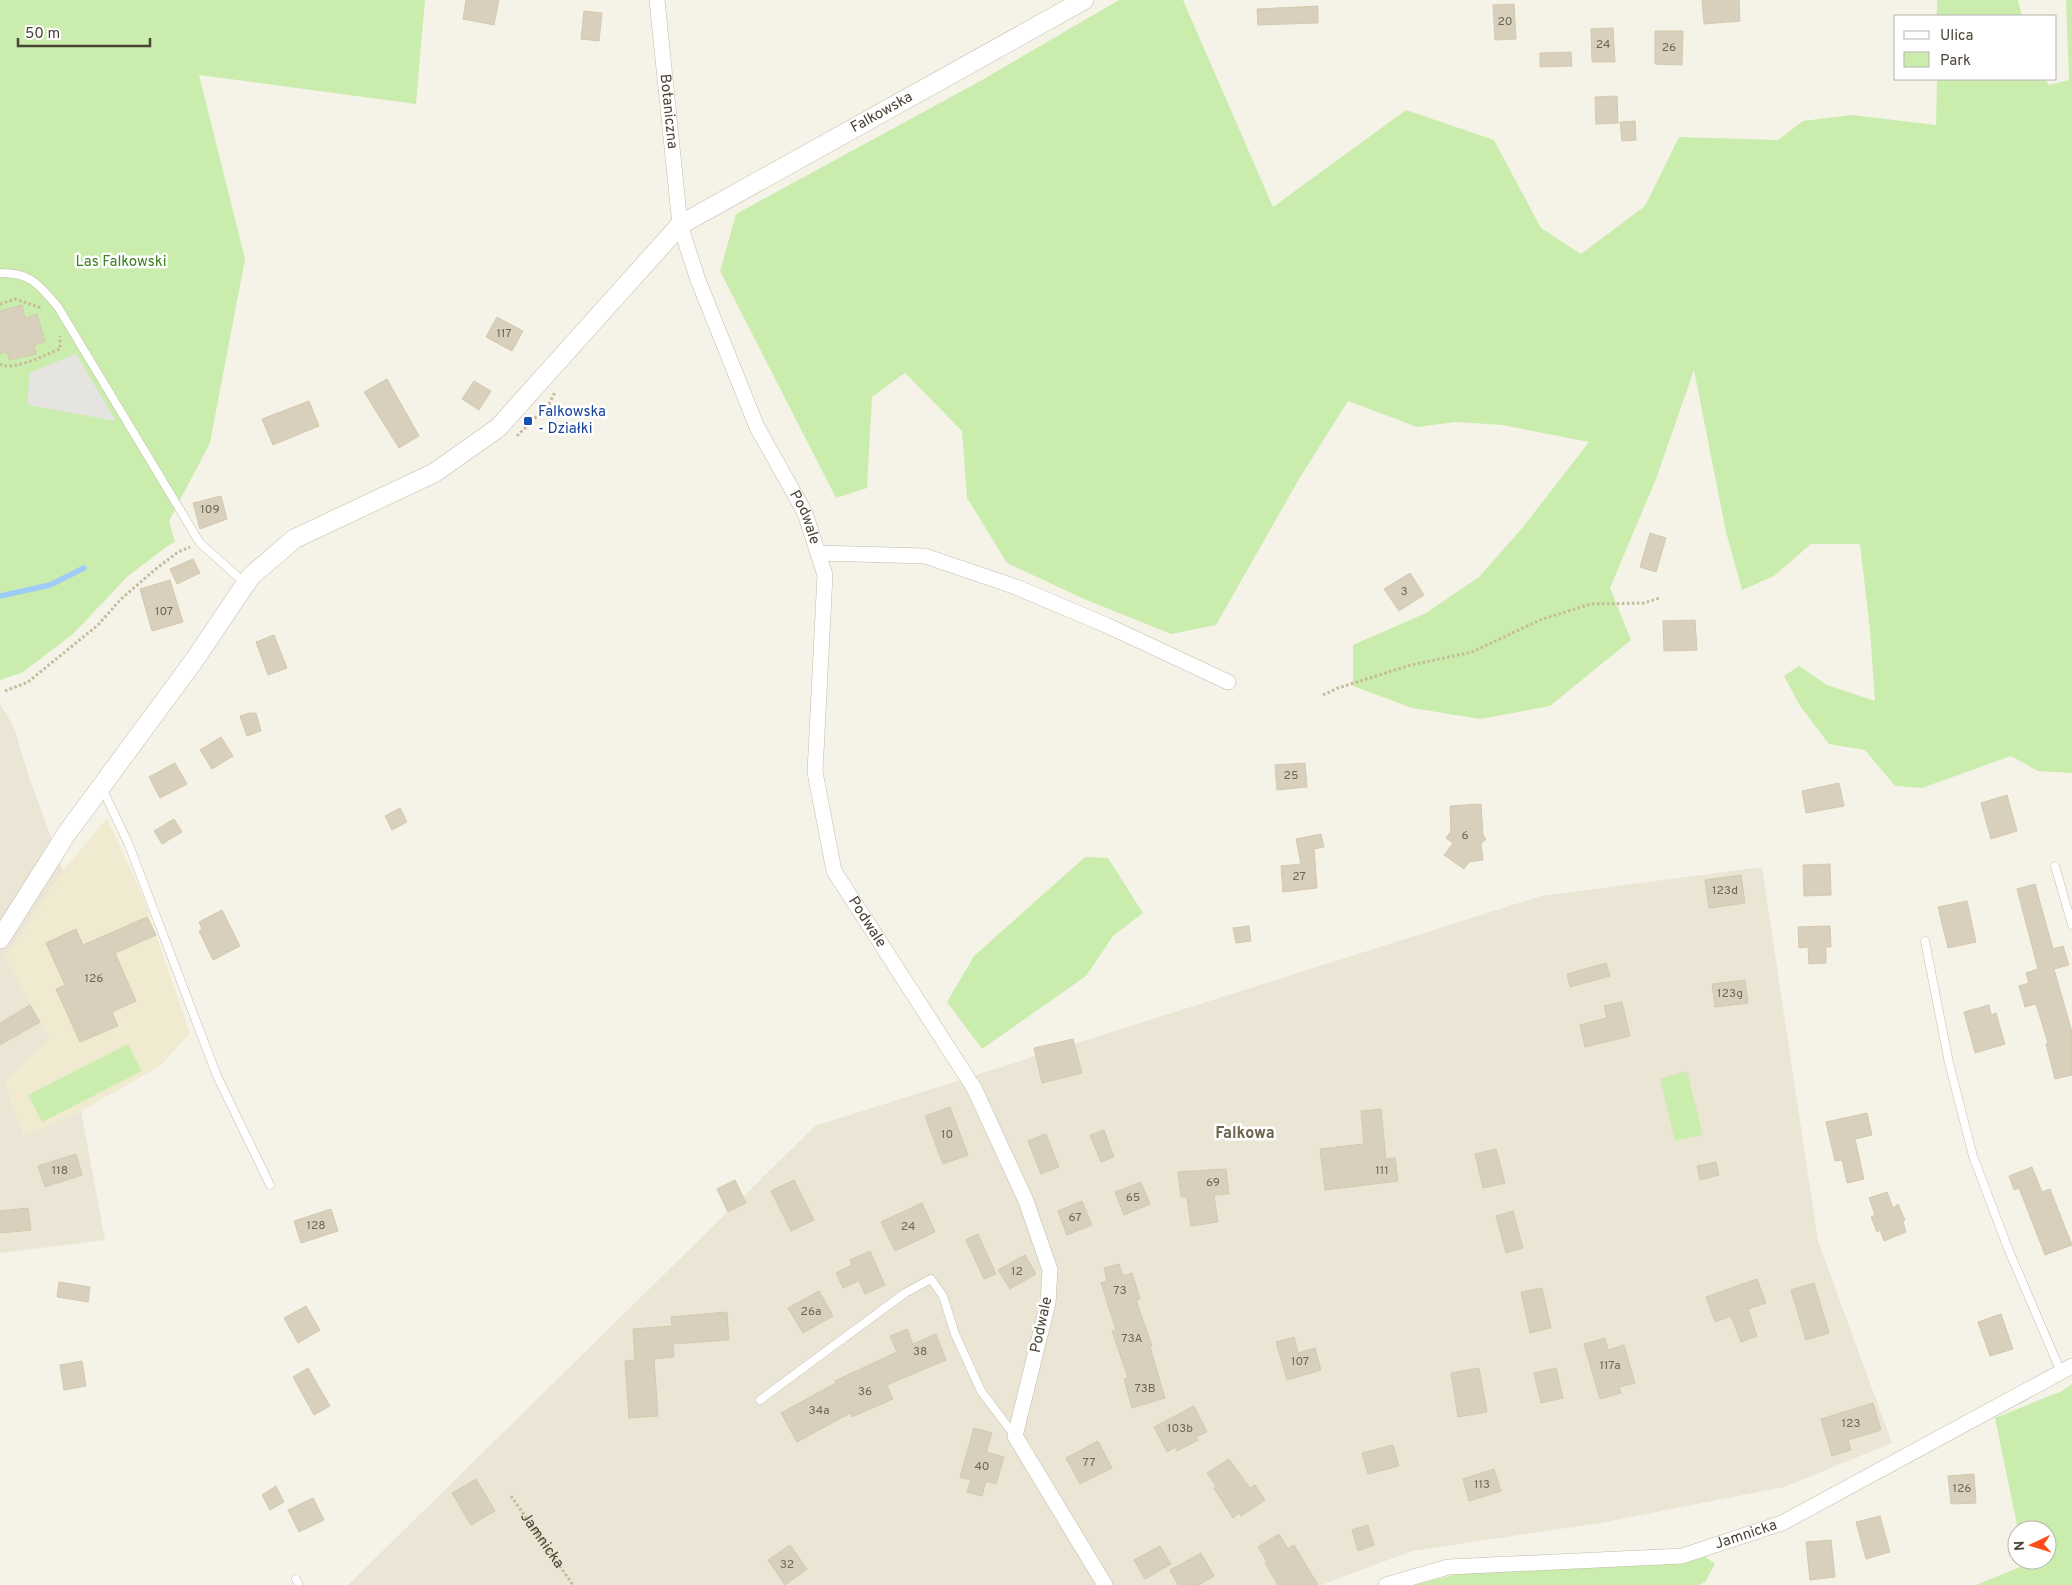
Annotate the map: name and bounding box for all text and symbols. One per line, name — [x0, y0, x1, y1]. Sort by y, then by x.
house number: 20 — [1497, 14, 1513, 30]
scale bar — [18, 15, 150, 47]
legend — [1894, 15, 2057, 80]
text: 50 m — [25, 25, 60, 44]
text: Ulica — [1940, 27, 1973, 46]
house number: 24 — [1596, 37, 1610, 53]
house number: 26 — [1662, 40, 1676, 56]
text: Park — [1940, 52, 1971, 71]
street label: Botaniczna — [655, 73, 682, 150]
street label: Falkowska — [848, 88, 916, 137]
park label: Las Falkowski — [75, 253, 167, 272]
house number: 117 — [496, 326, 512, 342]
place label: Falkowska - Działki — [538, 403, 606, 439]
marker: Falkowska - Działki — [522, 415, 534, 427]
street label: Podwale — [785, 487, 824, 547]
house number: 109 — [200, 502, 220, 518]
house number: 3 — [1400, 584, 1408, 600]
house number: 107 — [155, 604, 173, 620]
house number: 25 — [1284, 768, 1298, 784]
house number: 6 — [1461, 828, 1469, 844]
house number: 27 — [1292, 869, 1306, 885]
house number: 123d — [1712, 883, 1738, 899]
street label: Podwale — [844, 893, 890, 951]
house number: 126 — [85, 971, 103, 987]
house number: 123g — [1717, 986, 1743, 1002]
district label: Falkowa — [1215, 1124, 1275, 1144]
house number: 10 — [941, 1127, 953, 1143]
house number: 118 — [52, 1163, 68, 1179]
house number: 111 — [1375, 1163, 1389, 1179]
house number: 69 — [1206, 1175, 1220, 1191]
house number: 65 — [1126, 1190, 1140, 1206]
house number: 67 — [1068, 1210, 1082, 1226]
house number: 128 — [306, 1218, 326, 1234]
house number: 24 — [901, 1219, 915, 1235]
house number: 12 — [1011, 1264, 1023, 1280]
house number: 73 — [1113, 1283, 1127, 1299]
street label: Podwale — [1027, 1295, 1057, 1355]
house number: 26a — [801, 1304, 821, 1320]
house number: 73A — [1121, 1331, 1143, 1347]
house number: 38 — [913, 1344, 927, 1360]
house number: 107 — [1291, 1354, 1309, 1370]
house number: 117a — [1599, 1358, 1621, 1374]
house number: 73B — [1134, 1381, 1156, 1397]
house number: 36 — [858, 1384, 872, 1400]
house number: 34a — [809, 1403, 830, 1419]
house number: 123 — [1841, 1416, 1861, 1432]
house number: 103b — [1167, 1421, 1193, 1437]
house number: 77 — [1083, 1455, 1095, 1471]
house number: 40 — [974, 1459, 990, 1475]
house number: 113 — [1474, 1477, 1490, 1493]
house number: 126 — [1953, 1481, 1971, 1497]
street label: Jamnicka — [516, 1508, 568, 1572]
street label: Jamnicka — [1712, 1516, 1779, 1554]
north arrow — [2007, 1520, 2057, 1570]
text: N — [2012, 1540, 2029, 1551]
house number: 32 — [780, 1557, 794, 1573]

